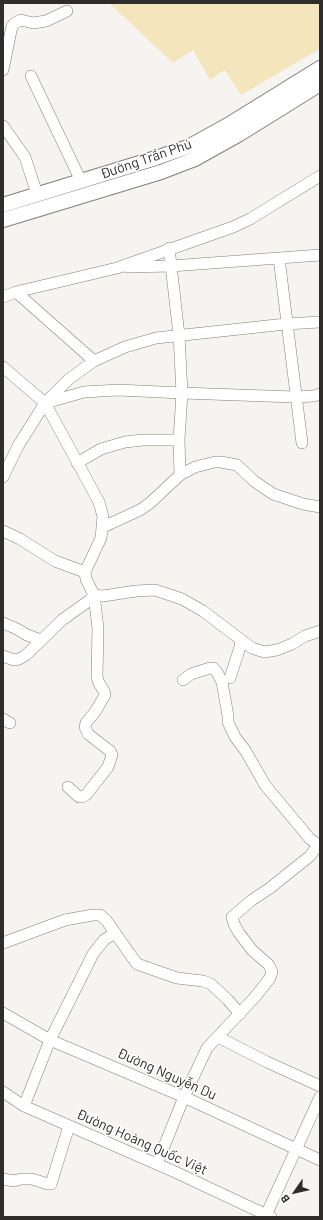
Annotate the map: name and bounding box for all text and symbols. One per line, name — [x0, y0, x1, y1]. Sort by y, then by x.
street label: Đường Trần Phú — [98, 136, 194, 182]
street label: Đường Nguyễn Du — [115, 1045, 219, 1103]
street label: Đường Hoàng Quốc Việt — [74, 1106, 210, 1178]
north arrow — [275, 1172, 315, 1212]
text: B — [277, 1193, 292, 1205]

